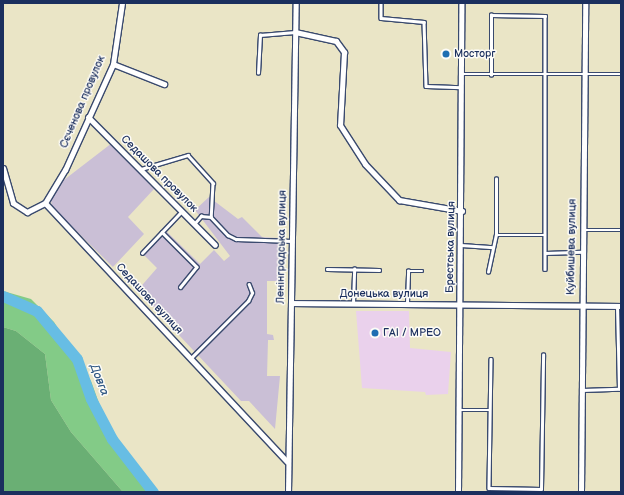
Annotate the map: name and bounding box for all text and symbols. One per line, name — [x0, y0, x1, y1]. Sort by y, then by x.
place label: Мосторг — [454, 47, 495, 61]
marker: Мосторг — [441, 49, 451, 59]
street label: Сєченова провулок — [58, 54, 108, 150]
street label: Седашова провулок — [118, 133, 200, 215]
street label: Ленінградська вулиця — [274, 190, 290, 304]
street label: Куйбишева вулиця — [565, 199, 579, 295]
street label: Брестська вулиця — [444, 201, 458, 293]
street label: Седашова вулиця — [113, 261, 185, 337]
street label: Донецька вулиця — [340, 287, 428, 301]
place label: ГАІ / МРЕО — [383, 326, 441, 340]
marker: ГАІ / МРЕО — [370, 328, 380, 338]
water label: Довга — [86, 362, 112, 398]

